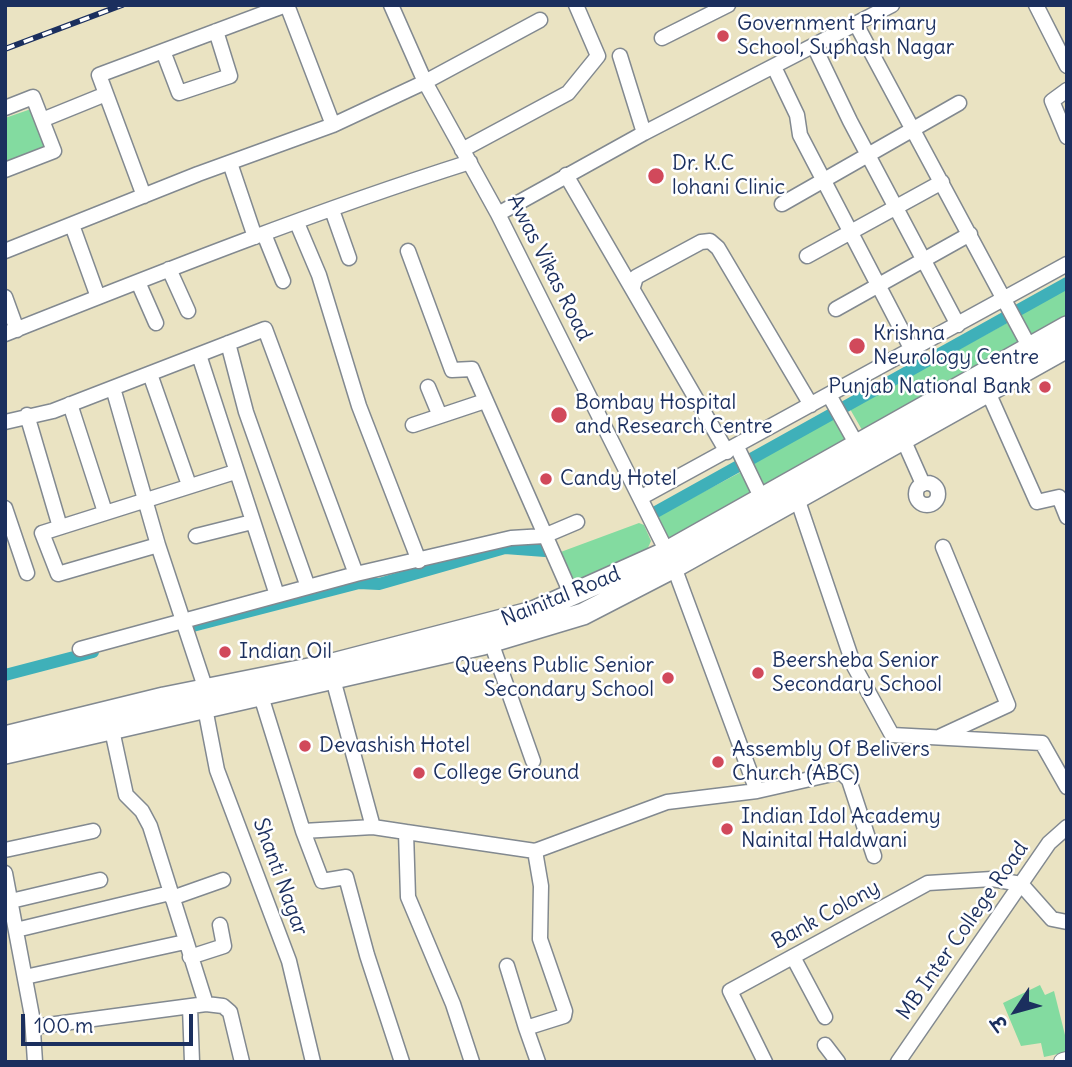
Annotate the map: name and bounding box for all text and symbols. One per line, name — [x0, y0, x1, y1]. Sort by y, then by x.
place label: Government Primary School, Suphash Nagar — [737, 11, 954, 61]
marker: Government Primary School, Suphash Nagar — [715, 28, 731, 44]
place label: Dr. K.C lohani Clinic — [672, 151, 785, 201]
marker: Dr. K.C lohani Clinic — [646, 166, 666, 186]
street label: Awas Vikas Road — [501, 191, 597, 345]
place label: Krishna Neurology Centre — [873, 321, 1039, 371]
marker: Krishna Neurology Centre — [847, 336, 867, 356]
place label: Punjab National Bank — [828, 374, 1031, 400]
marker: Punjab National Bank — [1037, 379, 1053, 395]
place label: Bombay Hospital and Research Centre — [575, 390, 773, 440]
marker: Bombay Hospital and Research Centre — [549, 405, 569, 425]
place label: Candy Hotel — [560, 466, 677, 492]
marker: Candy Hotel — [538, 471, 554, 487]
street label: Nainital Road — [498, 562, 624, 632]
place label: Indian Oil — [239, 639, 332, 665]
marker: Indian Oil — [217, 644, 233, 660]
place label: Beersheba Senior Secondary School — [772, 648, 942, 698]
place label: Queens Public Senior Secondary School — [455, 653, 654, 703]
marker: Beersheba Senior Secondary School — [750, 665, 766, 681]
marker: Queens Public Senior Secondary School — [660, 670, 676, 686]
place label: Devashish Hotel — [319, 733, 470, 759]
place label: Assembly Of Belivers Church (ABC) — [732, 737, 930, 787]
marker: Devashish Hotel — [297, 738, 313, 754]
marker: Assembly Of Belivers Church (ABC) — [710, 754, 726, 770]
place label: College Ground — [433, 760, 579, 786]
marker: College Ground — [411, 765, 427, 781]
place label: Indian Idol Academy Nainital Haldwani — [741, 804, 941, 854]
street label: Shanti Nagar — [247, 815, 313, 939]
marker: Indian Idol Academy Nainital Haldwani — [719, 821, 735, 837]
street label: MB Inter College Road — [892, 837, 1034, 1025]
street label: Bank Colony — [768, 875, 884, 955]
north arrow — [981, 976, 1051, 1046]
scale bar — [24, 1000, 196, 1044]
text: उ — [986, 1011, 1012, 1036]
text: 100 m — [34, 1012, 93, 1039]

